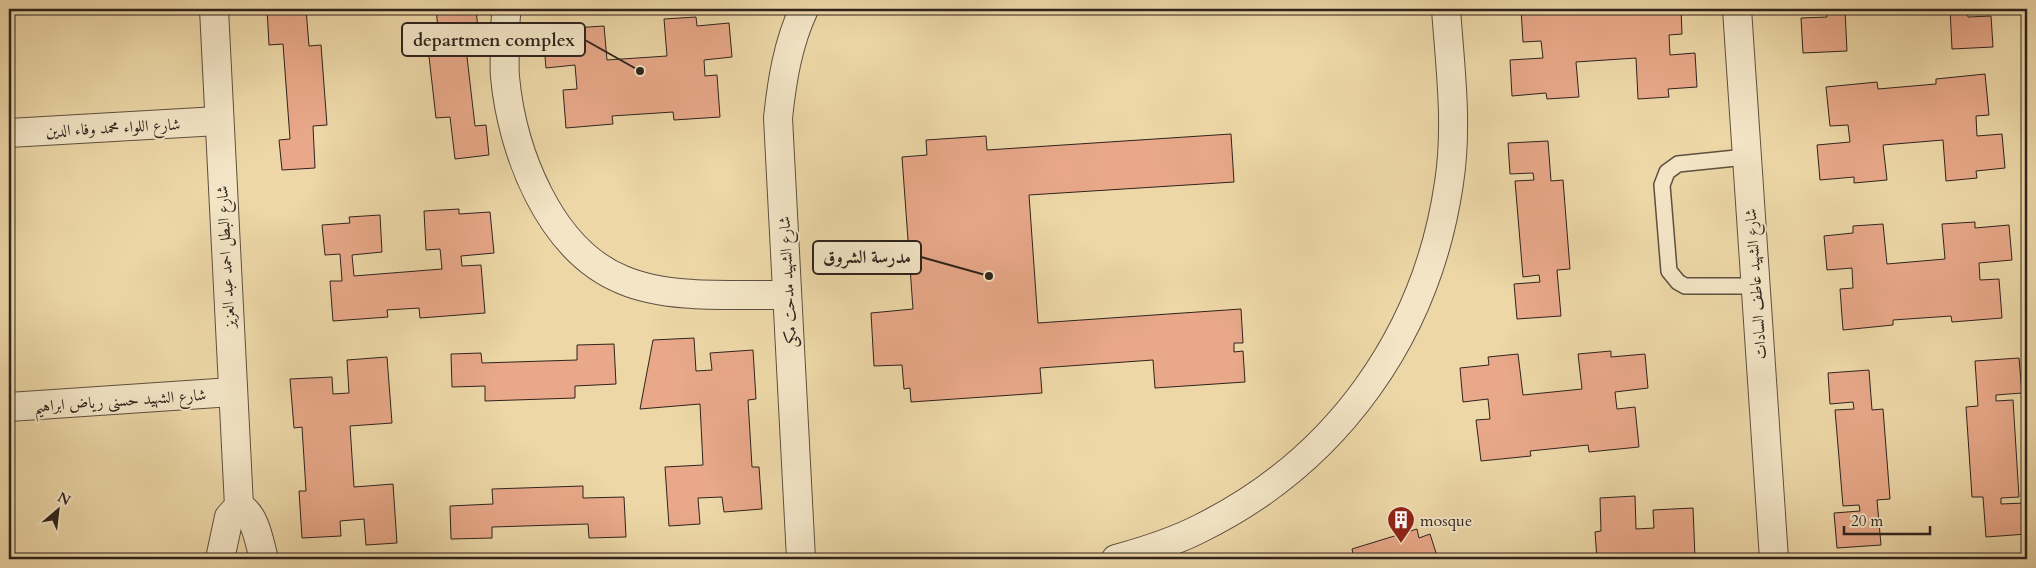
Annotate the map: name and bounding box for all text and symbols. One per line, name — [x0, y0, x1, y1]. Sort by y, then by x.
callout: departmen complex — [402, 23, 585, 56]
text: departmen complex — [413, 28, 575, 53]
street label: شارع اللواء محمد وفاء الدين — [45, 113, 181, 145]
street label: شارع البطل احمد عبد العزيز — [211, 185, 243, 331]
street label: شارع الشهيد عاطف السادات — [1740, 208, 1774, 360]
street label: شارع الشهيد مدحت مكى — [774, 215, 804, 348]
callout: مدرسة الشروق — [813, 241, 921, 274]
text: مدرسة الشروق — [823, 245, 911, 270]
street label: شارع الشهيد حسنى رياض ابراهيم — [33, 384, 207, 423]
north arrow — [32, 486, 82, 536]
text: N — [54, 488, 74, 510]
scale bar — [1844, 503, 1930, 535]
building icon: mosque — [1386, 505, 1416, 544]
place label: mosque — [1420, 510, 1472, 532]
text: 20 m — [1851, 511, 1883, 531]

